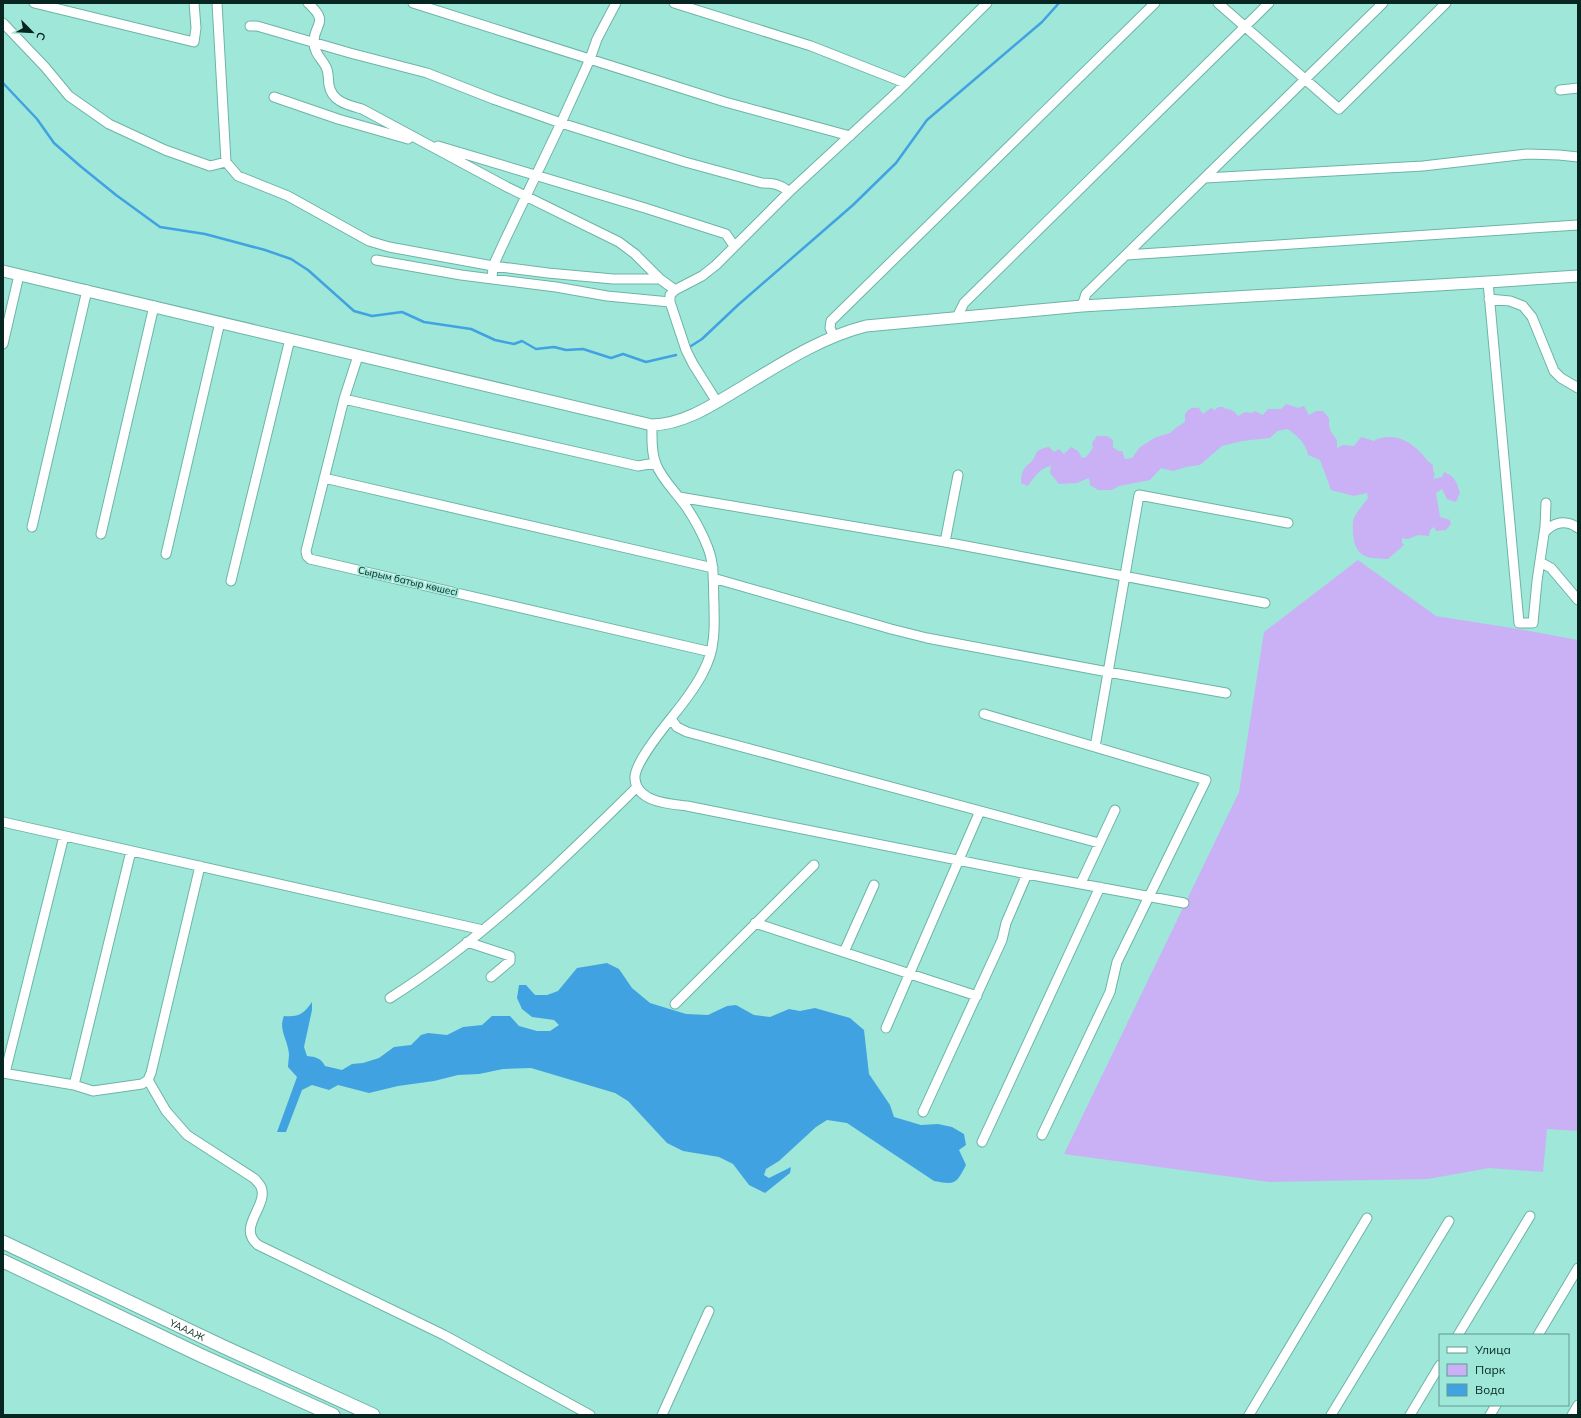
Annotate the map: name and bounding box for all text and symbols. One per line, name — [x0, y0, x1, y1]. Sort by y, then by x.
north arrow — [12, 12, 52, 52]
text: С — [33, 30, 49, 43]
street label: Сырым батыр көшесі — [357, 563, 459, 599]
street label: ҮАААЖ — [167, 1315, 207, 1343]
legend — [1439, 1334, 1569, 1406]
text: Улица — [1474, 1342, 1511, 1357]
text: Парк — [1475, 1362, 1506, 1377]
text: Вода — [1475, 1382, 1505, 1397]

